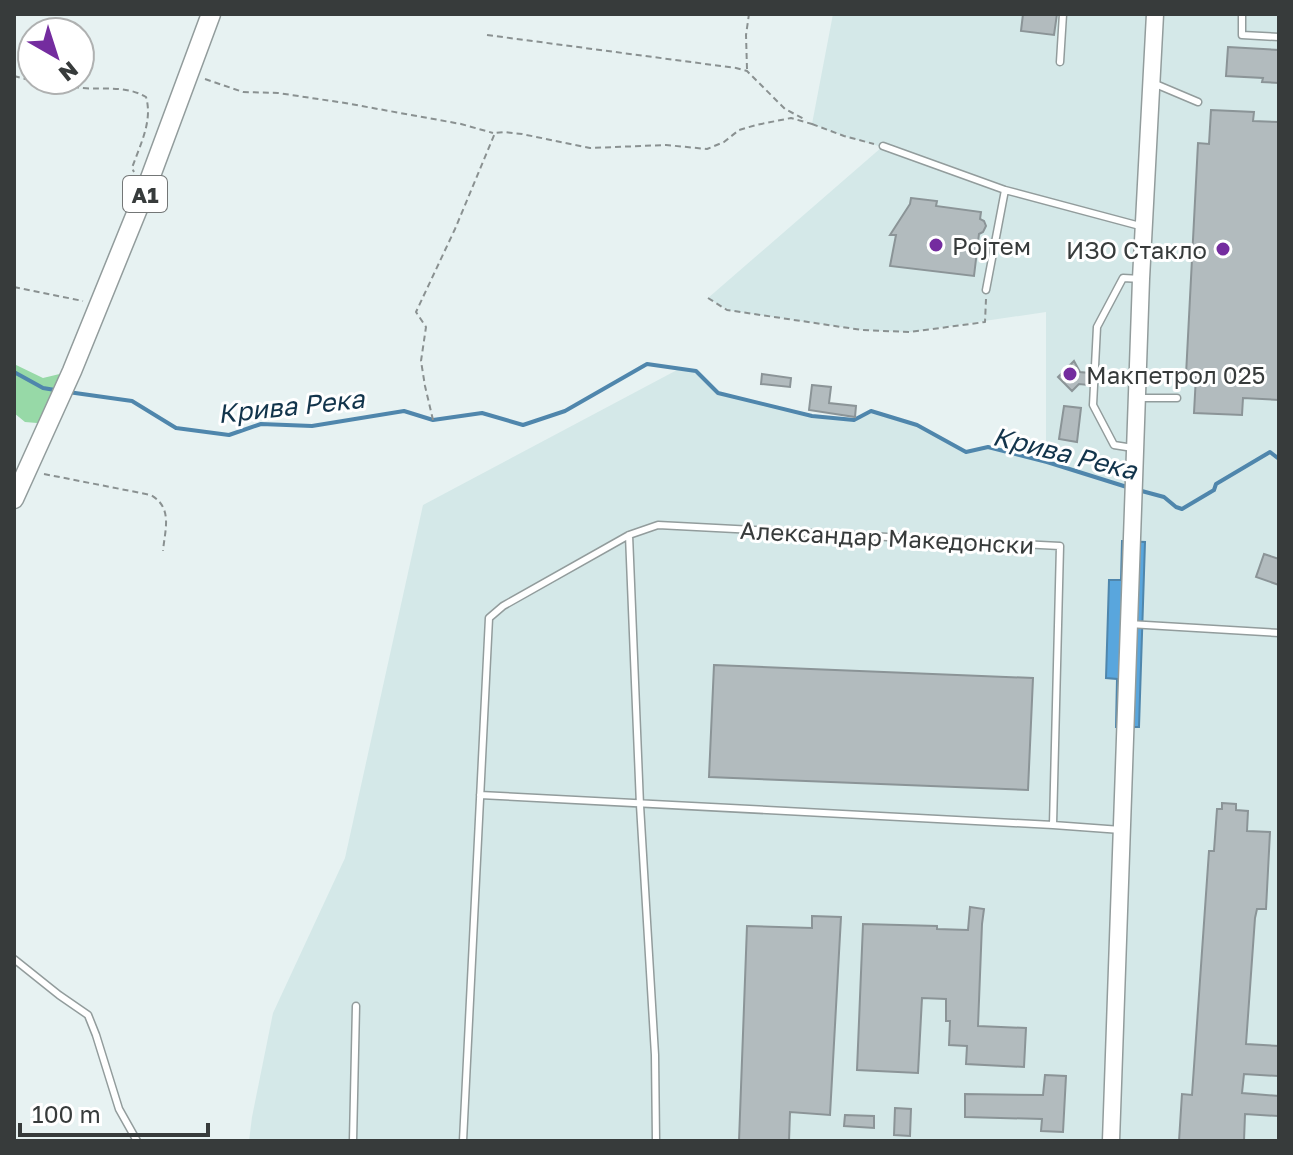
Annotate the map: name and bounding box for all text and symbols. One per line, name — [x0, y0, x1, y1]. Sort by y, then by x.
north arrow — [16, 16, 96, 96]
text: N — [54, 56, 84, 88]
road number: A1 — [123, 176, 167, 212]
place label: Ројтем — [952, 231, 1031, 260]
place label: ИЗО Стакло — [1066, 235, 1207, 264]
marker: Ројтем — [927, 236, 945, 254]
marker: ИЗО Стакло — [1214, 240, 1232, 258]
place label: Макпетрол 025 — [1086, 360, 1266, 389]
marker: Макпетрол 025 — [1061, 365, 1079, 383]
water label: Крива Река — [216, 383, 367, 429]
water label: Крива Река — [990, 420, 1141, 486]
street label: Александар Македонски — [739, 515, 1035, 559]
scale bar — [20, 1087, 208, 1137]
text: 100 m — [32, 1099, 101, 1128]

